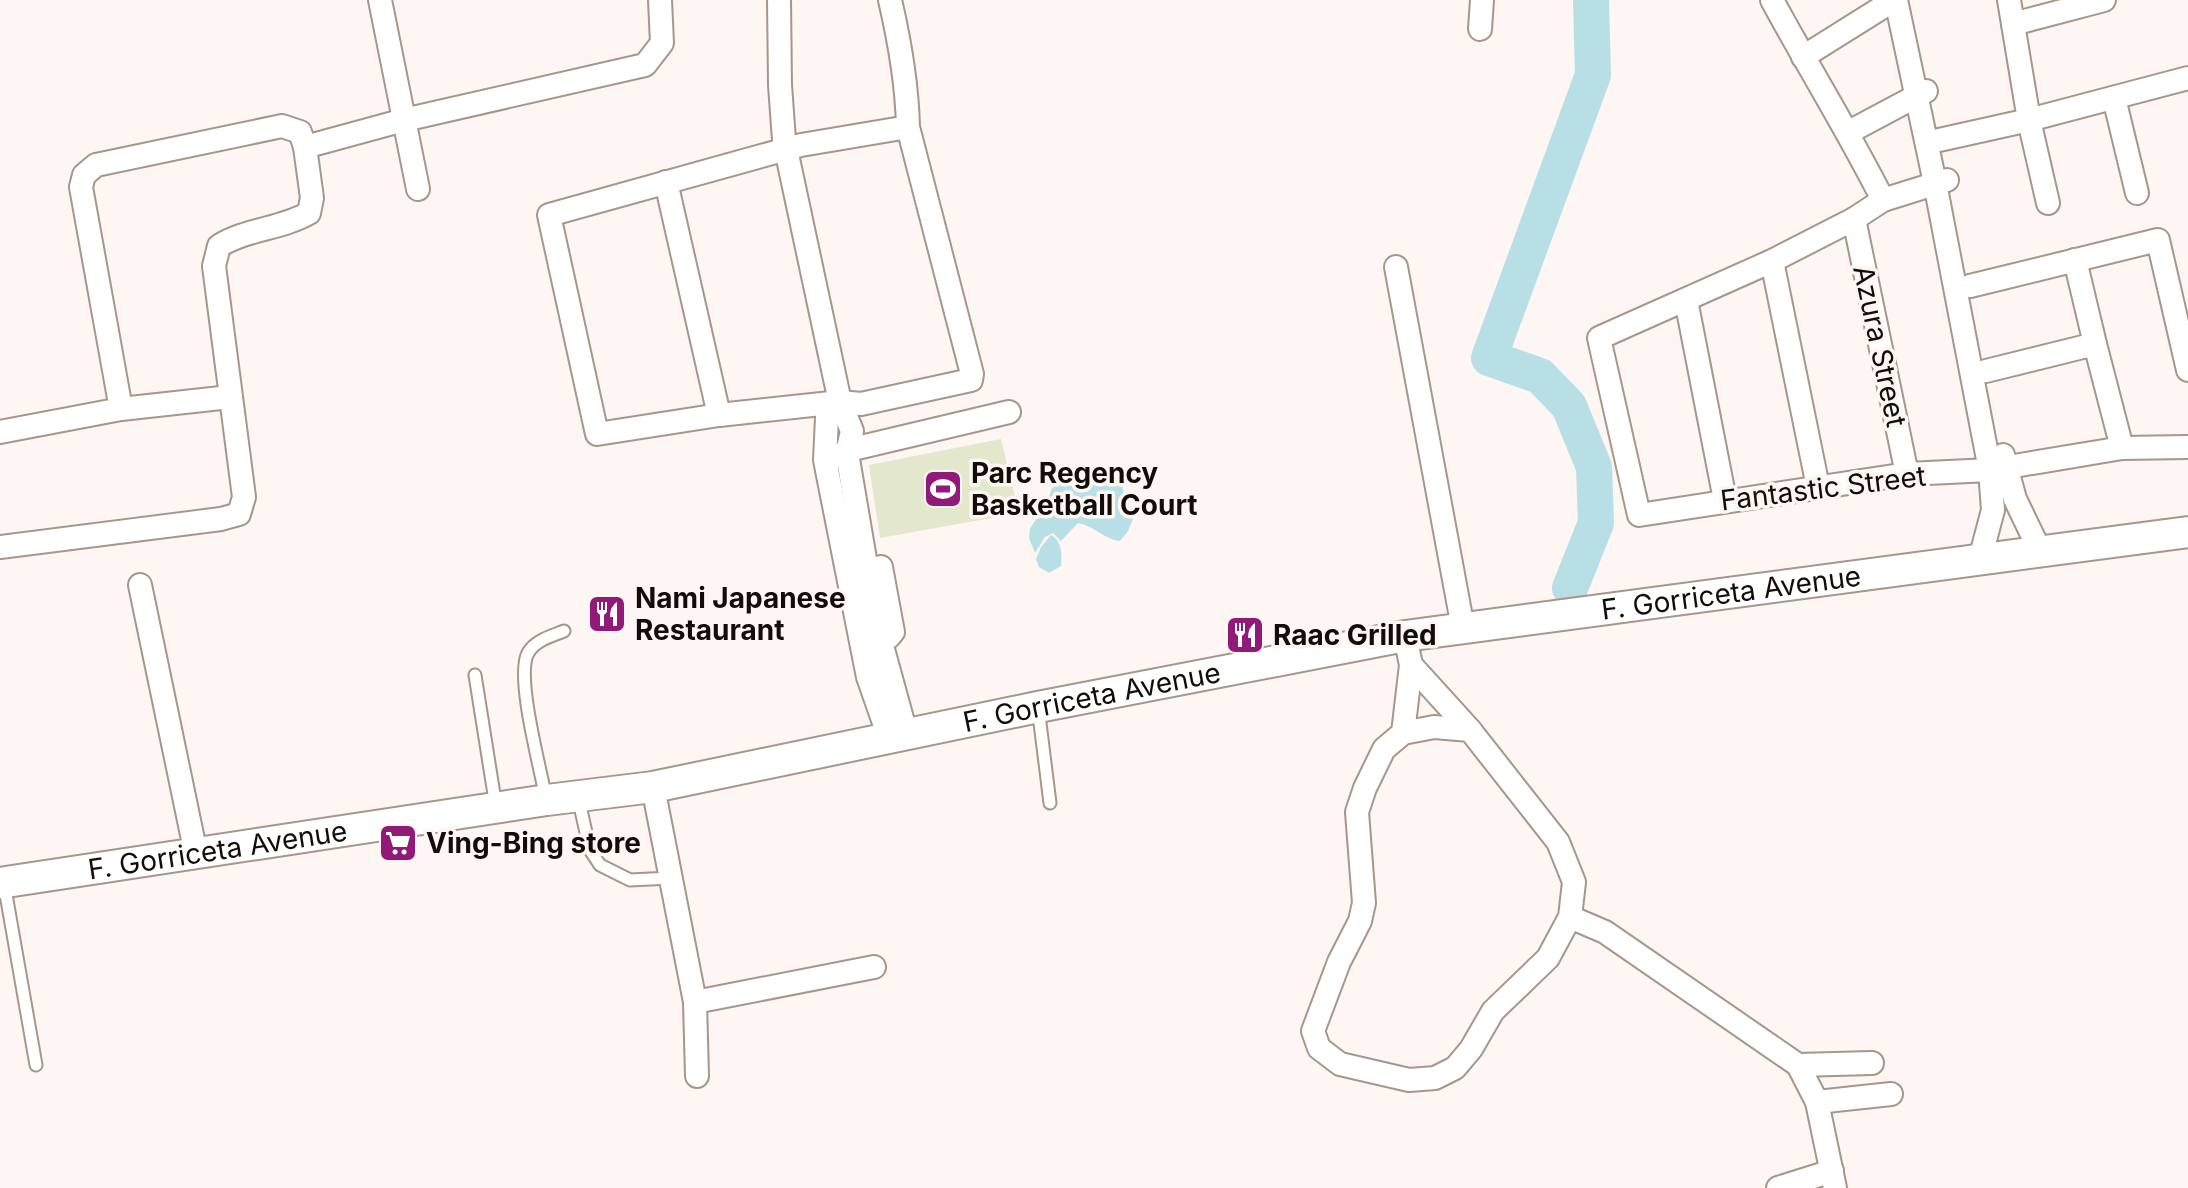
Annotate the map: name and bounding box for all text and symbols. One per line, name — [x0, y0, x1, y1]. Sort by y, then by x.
street label: Azura Street — [1846, 262, 1914, 430]
place label: Parc Regency Basketball Court — [971, 456, 1198, 522]
street label: Fantastic Street — [1718, 459, 1928, 517]
sports icon: Parc Regency Basketball Court — [922, 468, 964, 510]
street label: F. Gorriceta Avenue — [1599, 559, 1863, 627]
place label: Nami Japanese Restaurant — [635, 581, 846, 647]
restaurant icon: Nami Japanese Restaurant — [586, 593, 628, 635]
restaurant icon: Raac Grilled — [1224, 614, 1266, 656]
place label: Raac Grilled — [1273, 618, 1437, 652]
street label: F. Gorriceta Avenue — [960, 655, 1223, 739]
street label: F. Gorriceta Avenue — [86, 814, 349, 886]
supermarket icon: Ving-Bing store — [377, 822, 419, 864]
place label: Ving-Bing store — [426, 826, 641, 860]

